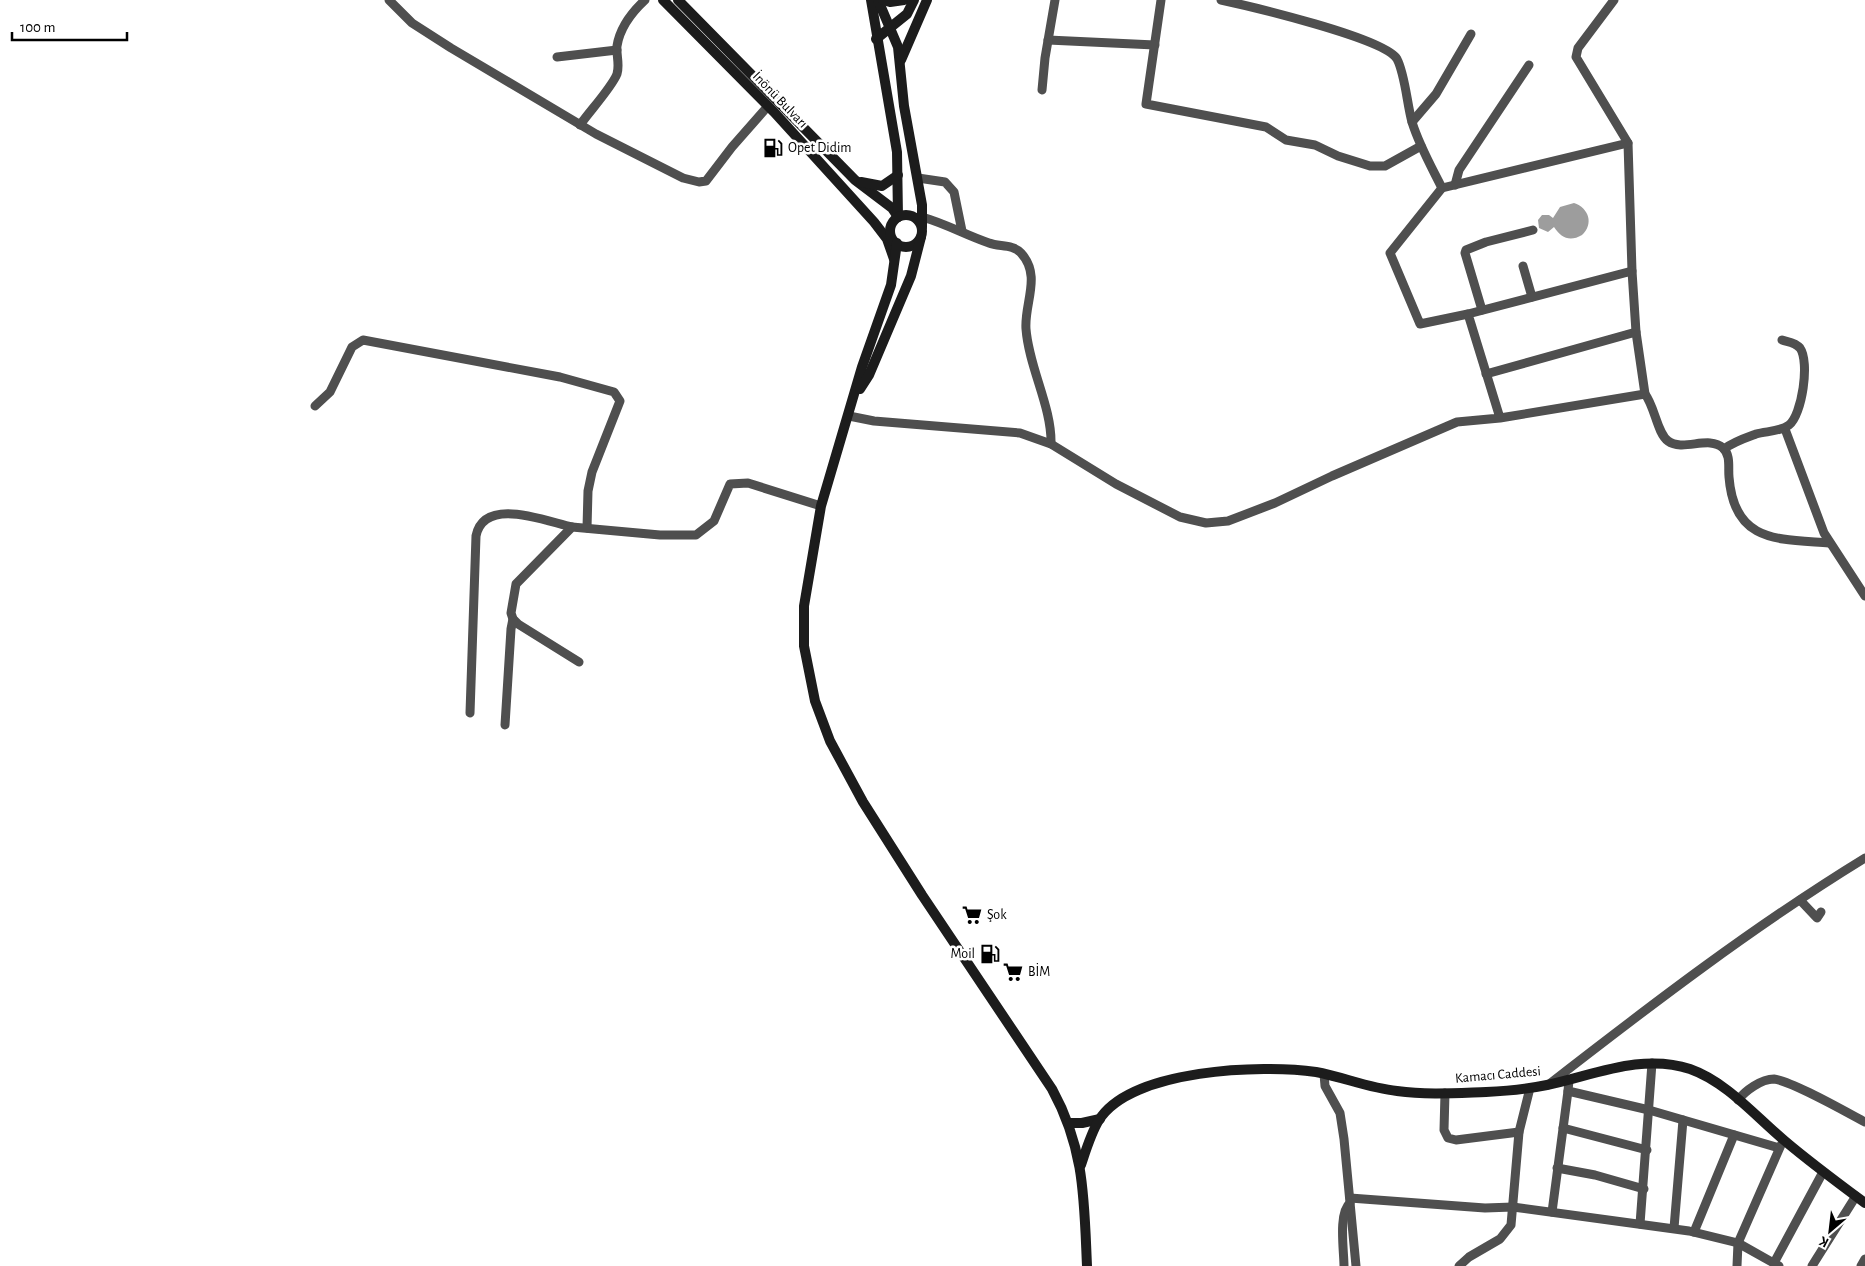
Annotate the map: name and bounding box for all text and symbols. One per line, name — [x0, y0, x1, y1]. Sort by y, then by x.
scale bar — [12, 10, 128, 42]
text: 100 m — [20, 20, 55, 35]
street label: İnönü Bulvarı — [750, 67, 812, 131]
fuel station icon: Opet Didim — [762, 137, 784, 159]
place label: Opet Didim — [788, 141, 852, 155]
supermarket icon: Şok — [961, 904, 983, 926]
place label: Şok — [987, 908, 1007, 922]
fuel station icon: Moil — [979, 943, 1001, 965]
place label: Moil — [951, 947, 975, 961]
supermarket icon: BİM — [1002, 961, 1024, 983]
place label: BİM — [1028, 962, 1050, 979]
street label: Kamacı Caddesi — [1455, 1064, 1541, 1086]
north arrow — [1805, 1206, 1855, 1256]
text: K — [1817, 1233, 1831, 1250]

